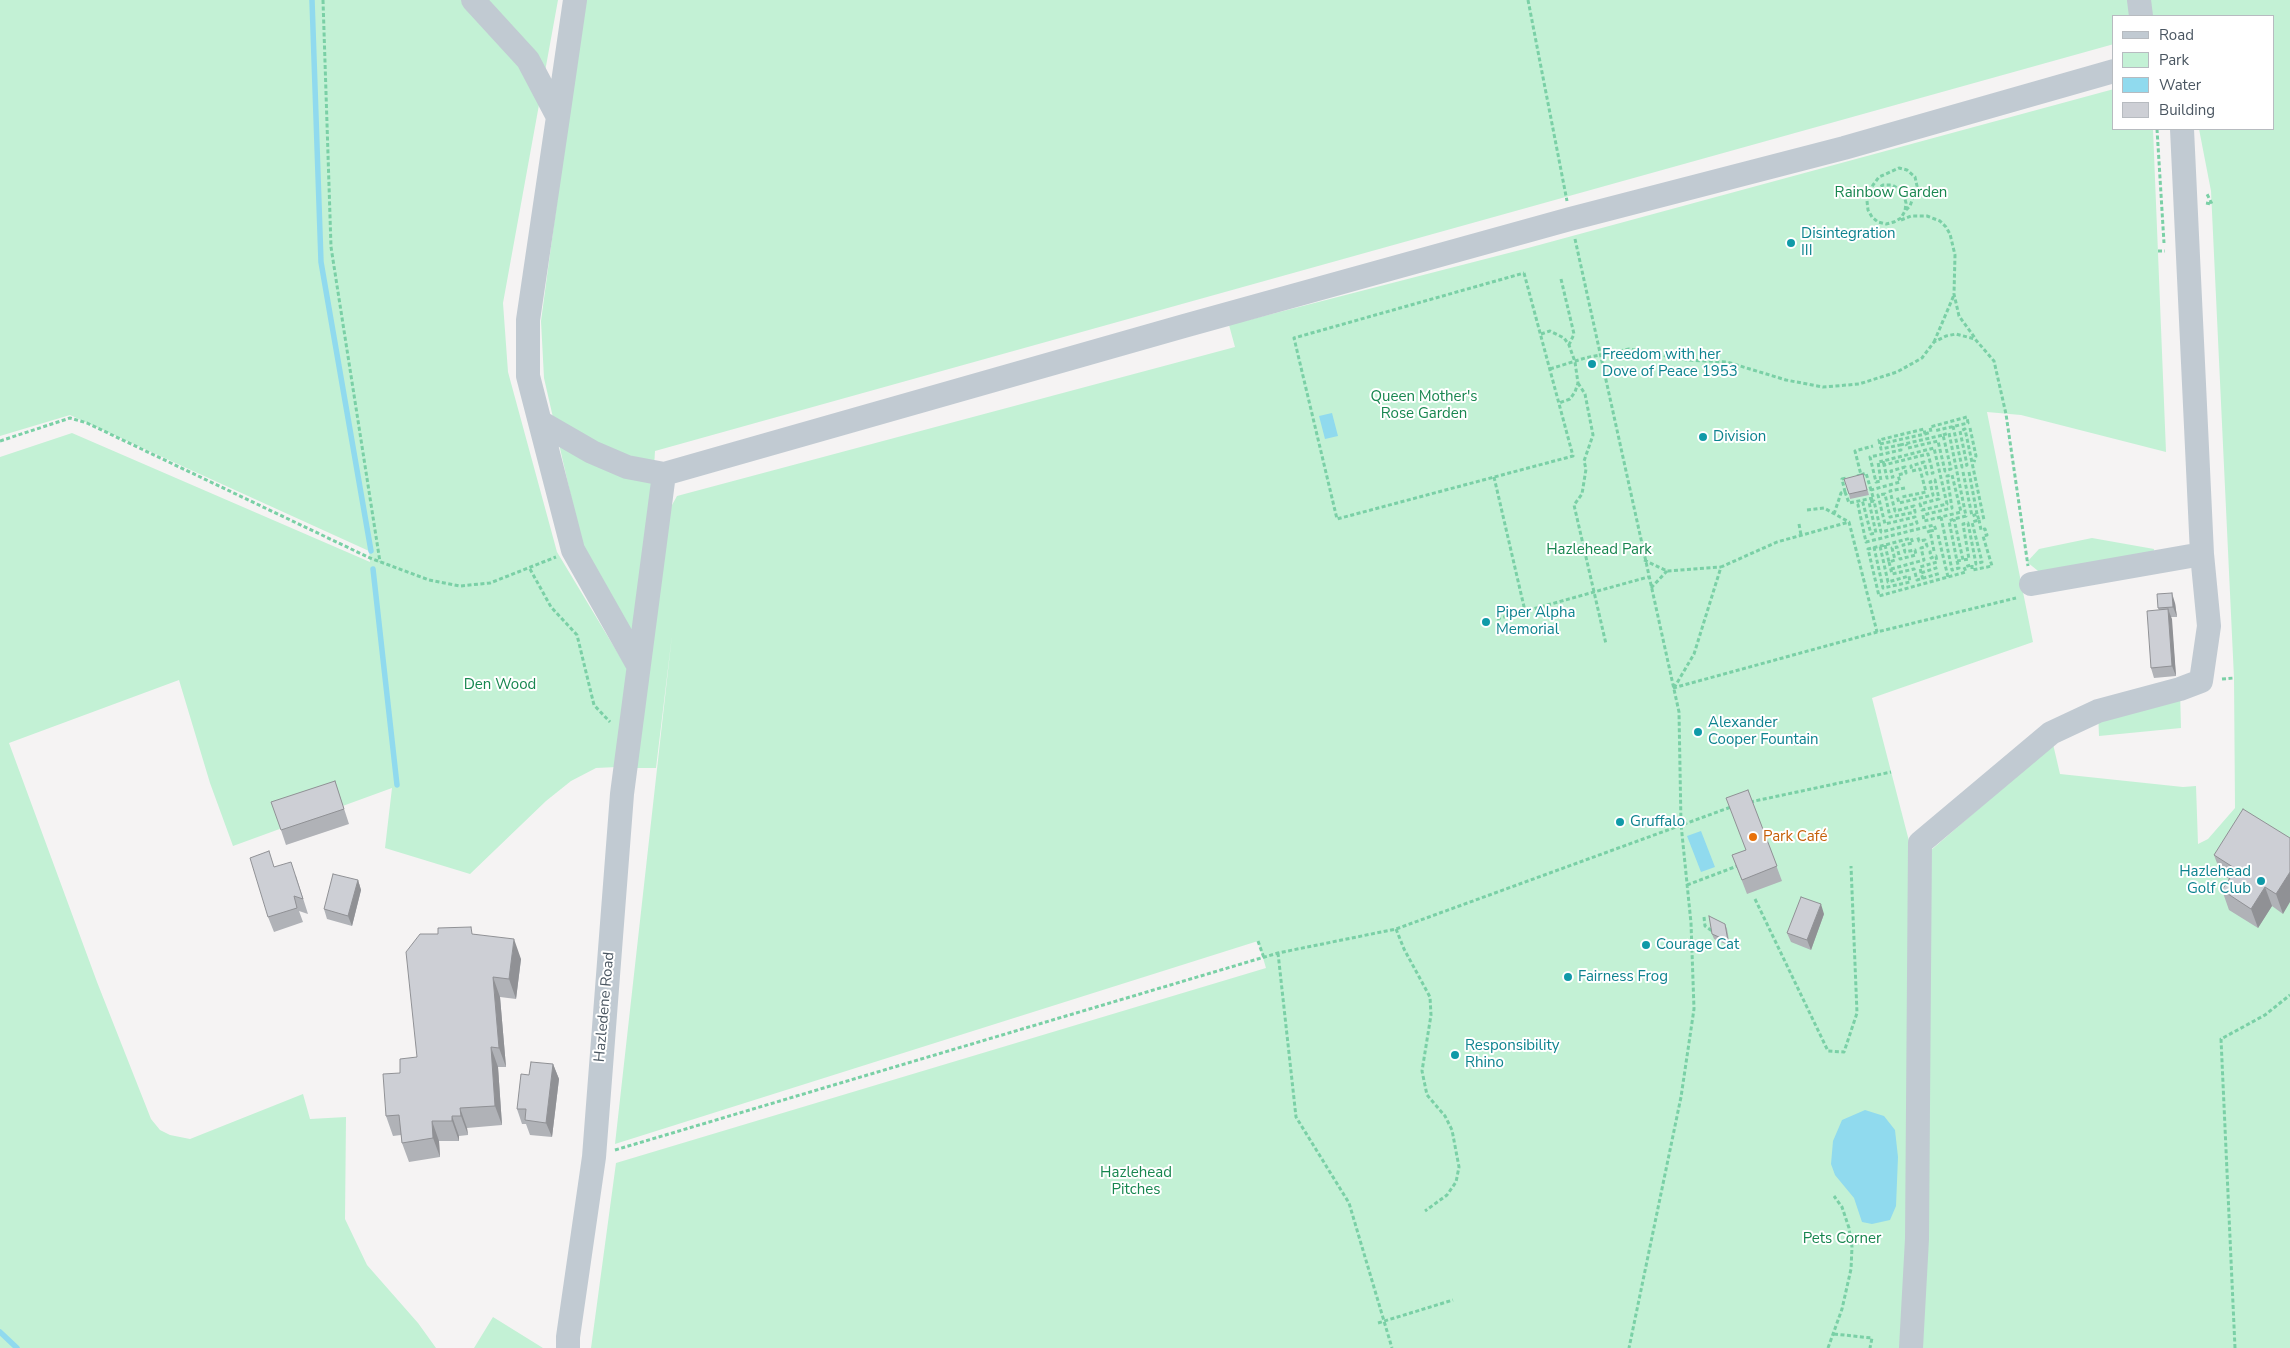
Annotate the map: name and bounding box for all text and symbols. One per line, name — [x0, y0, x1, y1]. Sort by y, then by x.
legend — [2112, 15, 2275, 130]
text: Road — [2159, 25, 2194, 45]
text: Park — [2159, 50, 2189, 70]
text: Water — [2159, 75, 2201, 95]
text: Building — [2159, 100, 2215, 120]
park label: Rainbow Garden — [1835, 184, 1947, 202]
place label: Disintegration III — [1801, 225, 1896, 260]
marker: Disintegration III — [1785, 237, 1797, 249]
place label: Freedom with her Dove of Peace 1953 — [1602, 346, 1738, 381]
marker: Freedom with her Dove of Peace 1953 — [1586, 358, 1598, 370]
park label: Queen Mother's Rose Garden — [1371, 388, 1477, 423]
place label: Division — [1713, 428, 1766, 446]
marker: Division — [1697, 431, 1709, 443]
park label: Hazlehead Park — [1546, 541, 1652, 559]
place label: Piper Alpha Memorial — [1496, 604, 1576, 639]
marker: Piper Alpha Memorial — [1480, 616, 1492, 628]
park label: Den Wood — [464, 676, 536, 694]
place label: Alexander Cooper Fountain — [1708, 714, 1819, 749]
marker: Alexander Cooper Fountain — [1692, 726, 1704, 738]
place label: Gruffalo — [1630, 813, 1685, 831]
marker: Gruffalo — [1614, 816, 1626, 828]
place label: Park Café — [1763, 828, 1827, 846]
marker: Park Café — [1747, 831, 1759, 843]
place label: Hazlehead Golf Club — [2179, 863, 2251, 898]
marker: Hazlehead Golf Club — [2255, 875, 2267, 887]
place label: Courage Cat — [1656, 936, 1739, 954]
marker: Courage Cat — [1640, 939, 1652, 951]
street label: Hazledene Road — [591, 951, 619, 1063]
place label: Fairness Frog — [1578, 968, 1668, 986]
marker: Fairness Frog — [1562, 971, 1574, 983]
place label: Responsibility Rhino — [1465, 1037, 1560, 1072]
marker: Responsibility Rhino — [1449, 1049, 1461, 1061]
park label: Hazlehead Pitches — [1100, 1164, 1172, 1199]
park label: Pets Corner — [1803, 1230, 1881, 1248]

